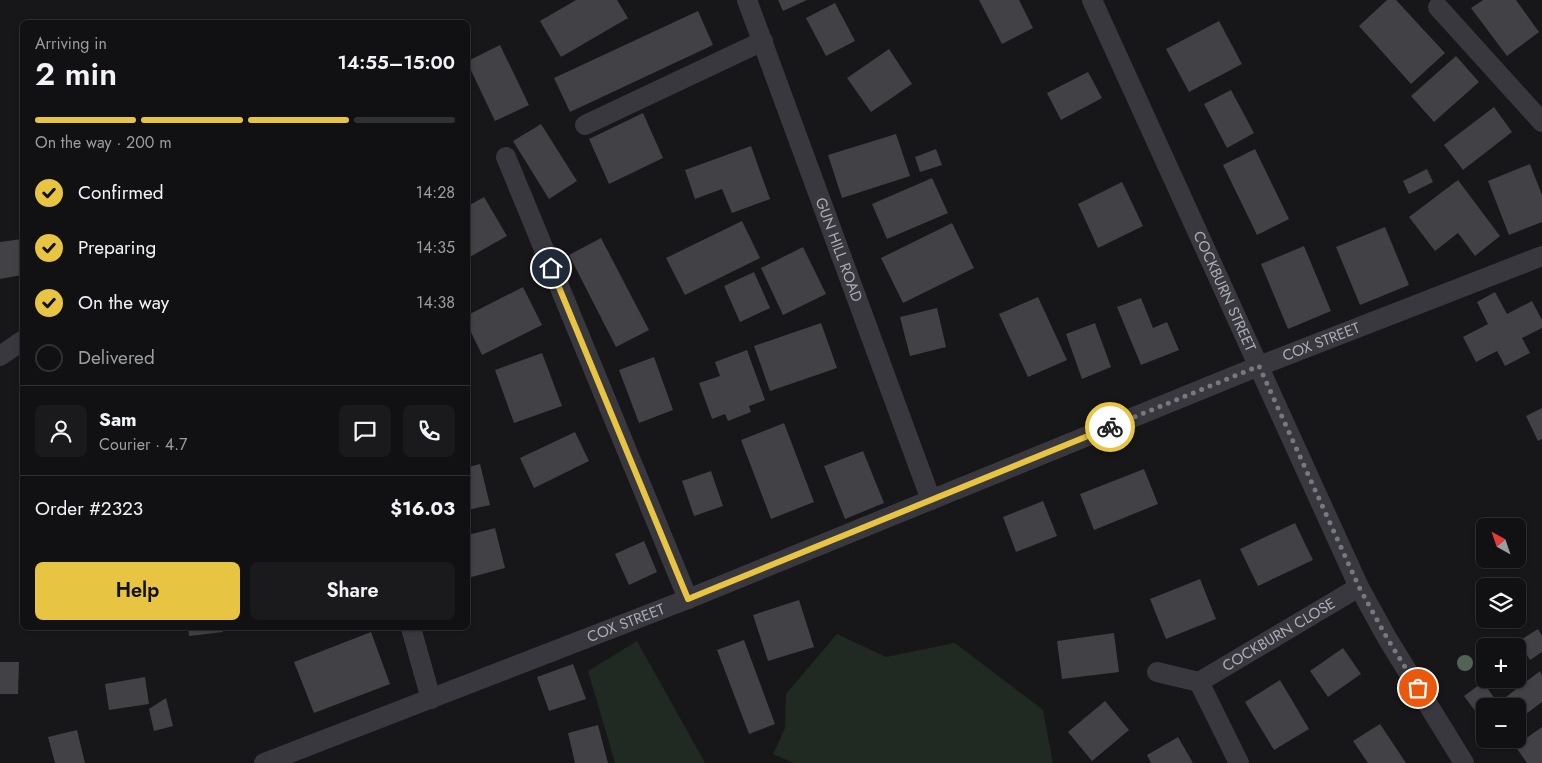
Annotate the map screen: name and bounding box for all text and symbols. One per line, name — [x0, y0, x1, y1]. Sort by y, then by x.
text: Arriving in — [35, 32, 107, 55]
text: 14:55–15:00 — [337, 49, 455, 76]
text: 2 min — [35, 51, 117, 97]
text: On the way · 200 m — [35, 131, 172, 154]
icon: check — [35, 179, 63, 207]
text: Confirmed — [78, 179, 164, 206]
text: 14:28 — [416, 181, 455, 204]
street label: GUN HILL ROAD — [810, 194, 868, 305]
street label: COCKBURN STREET — [1187, 227, 1262, 355]
icon: check — [35, 234, 63, 262]
text: Preparing — [78, 234, 156, 261]
text: 14:35 — [416, 236, 455, 259]
pin — [530, 247, 572, 289]
icon: home — [537, 254, 565, 282]
icon: check — [35, 289, 63, 317]
text: On the way — [78, 289, 169, 316]
text: 14:38 — [416, 291, 455, 314]
street label: COX STREET — [1279, 317, 1363, 367]
text: Delivered — [78, 344, 155, 371]
courier — [1085, 402, 1135, 452]
button: person — [35, 405, 87, 457]
button: chat — [339, 405, 391, 457]
button: phone — [403, 405, 455, 457]
text: Sam — [99, 406, 137, 433]
icon: bike — [1096, 413, 1124, 441]
text: Courier · 4.7 — [99, 433, 187, 456]
text: Order #2323 — [35, 495, 143, 522]
text: $16.03 — [390, 495, 455, 522]
north arrow — [1476, 518, 1526, 568]
map controls — [1476, 518, 1526, 748]
button: Help — [35, 562, 240, 620]
button: Share — [250, 562, 455, 620]
button: layers — [1476, 578, 1526, 628]
street label: COCKBURN CLOSE — [1218, 592, 1340, 677]
street label: COX STREET — [584, 598, 668, 648]
button: + — [1476, 638, 1526, 688]
pin — [1397, 667, 1439, 709]
icon: bag — [1404, 674, 1432, 702]
button: − — [1476, 698, 1526, 748]

